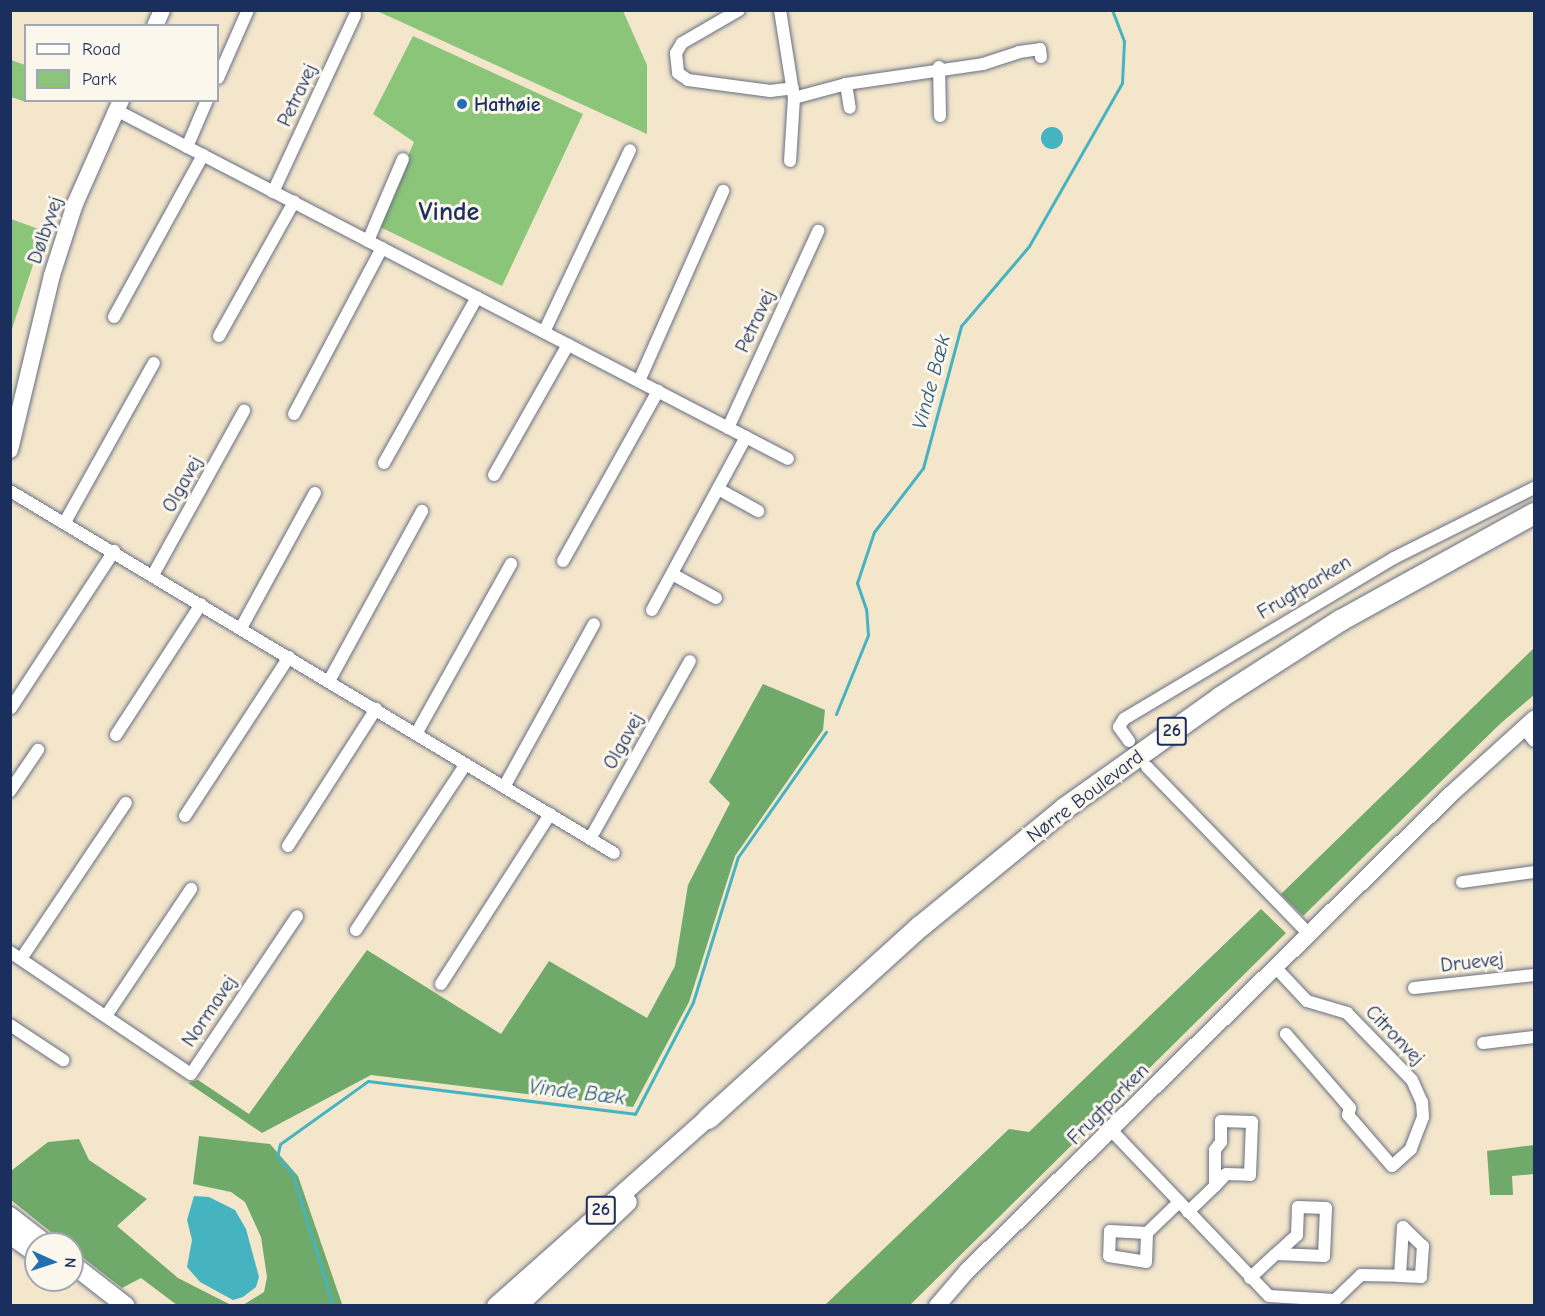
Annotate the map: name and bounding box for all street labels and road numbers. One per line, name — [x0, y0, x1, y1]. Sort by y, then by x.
street label: Petravej — [272, 60, 322, 130]
street label: Dølbyvej — [22, 193, 68, 267]
street label: Petravej — [730, 286, 780, 356]
street label: Olgavej — [157, 452, 207, 516]
street label: Frugtparken — [1253, 550, 1355, 624]
street label: Olgavej — [598, 709, 648, 773]
road number: 26 — [1156, 716, 1188, 746]
street label: Nørre Boulevard — [1022, 744, 1148, 848]
street label: Druevej — [1439, 947, 1505, 977]
street label: Normavej — [176, 971, 242, 1051]
street label: Citronvej — [1360, 1000, 1430, 1070]
street label: Frugtparken — [1062, 1058, 1154, 1150]
road number: 26 — [584, 1195, 618, 1225]

